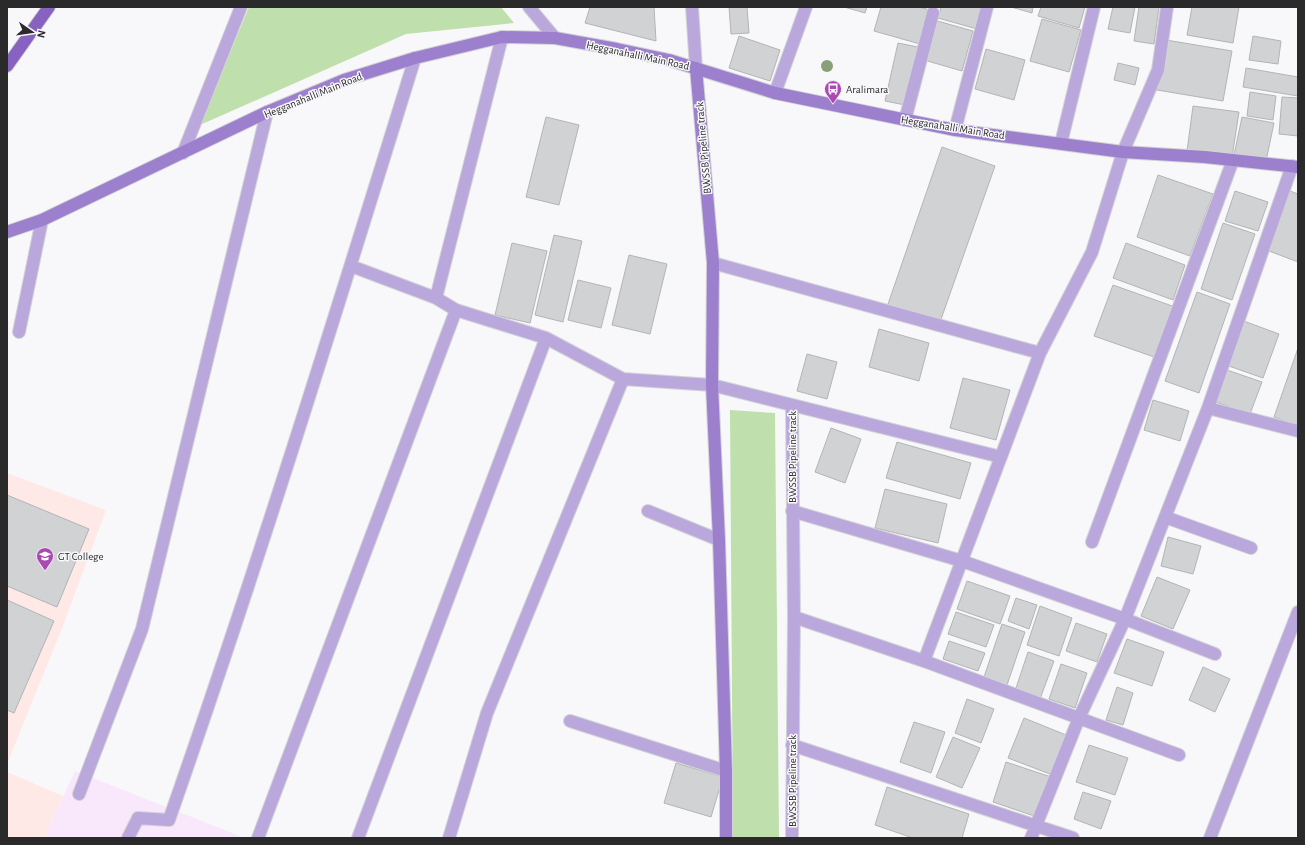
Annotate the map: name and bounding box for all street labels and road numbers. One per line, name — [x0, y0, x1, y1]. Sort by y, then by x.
street label: Hegganahalli Main Road — [585, 39, 691, 72]
street label: Hegganahalli Main Road — [262, 71, 364, 120]
street label: BWSSB Pipeline track — [694, 102, 713, 194]
street label: Hegganahalli Main Road — [900, 114, 1006, 141]
street label: BWSSB Pipeline track — [787, 411, 798, 503]
street label: BWSSB Pipeline track — [787, 735, 798, 827]

